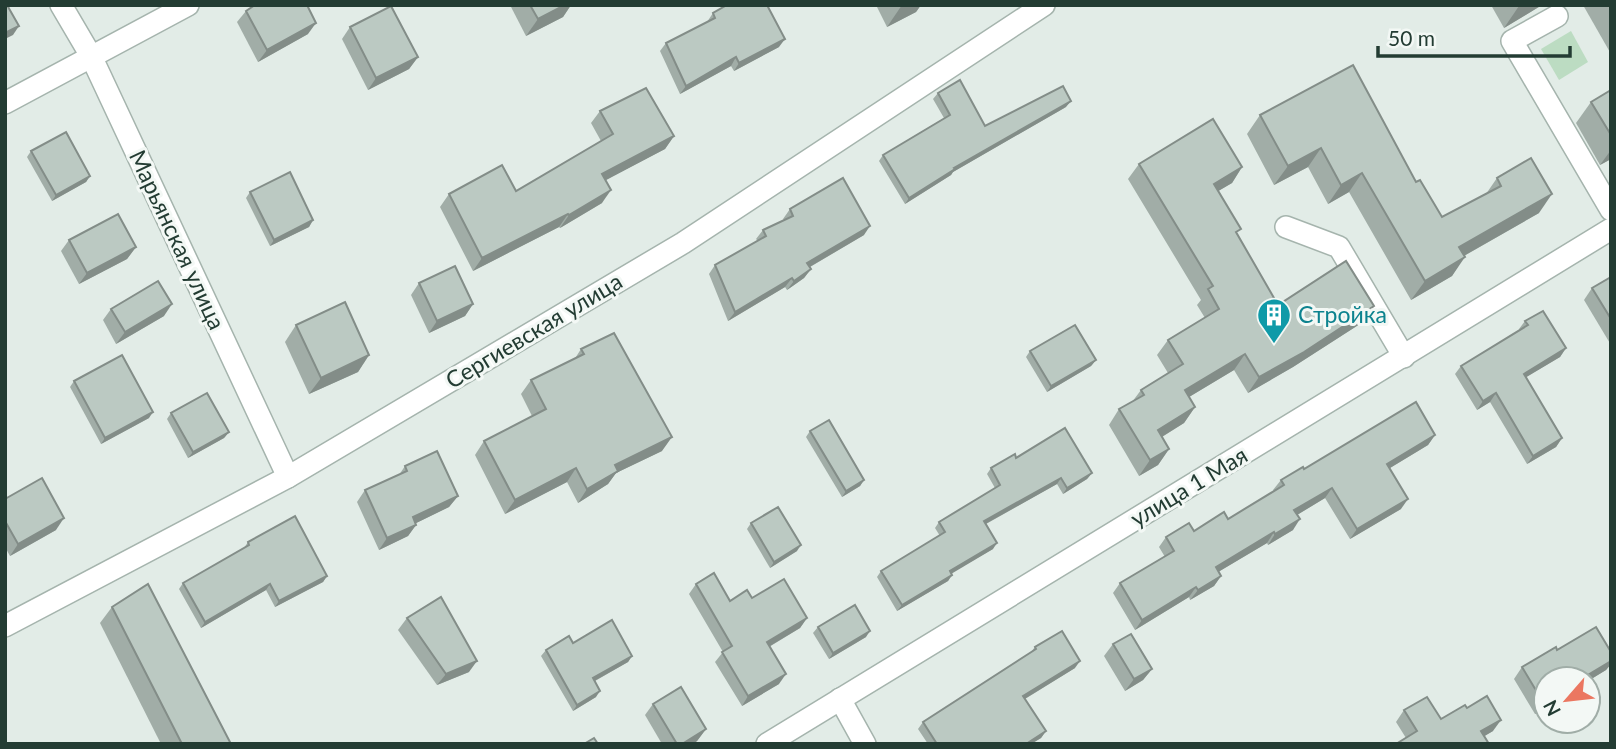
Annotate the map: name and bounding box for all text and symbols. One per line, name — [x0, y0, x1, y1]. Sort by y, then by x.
scale bar — [1378, 14, 1570, 58]
text: 50 m — [1388, 25, 1435, 50]
street label: Марьянская улица — [124, 145, 232, 334]
street label: Сергиевская улица — [440, 266, 627, 394]
building icon: Стройка — [1255, 296, 1293, 345]
place label: Стройка — [1298, 300, 1387, 328]
street label: улица 1 Мая — [1125, 440, 1252, 532]
north arrow — [1532, 665, 1602, 735]
text: N — [1538, 696, 1565, 720]

